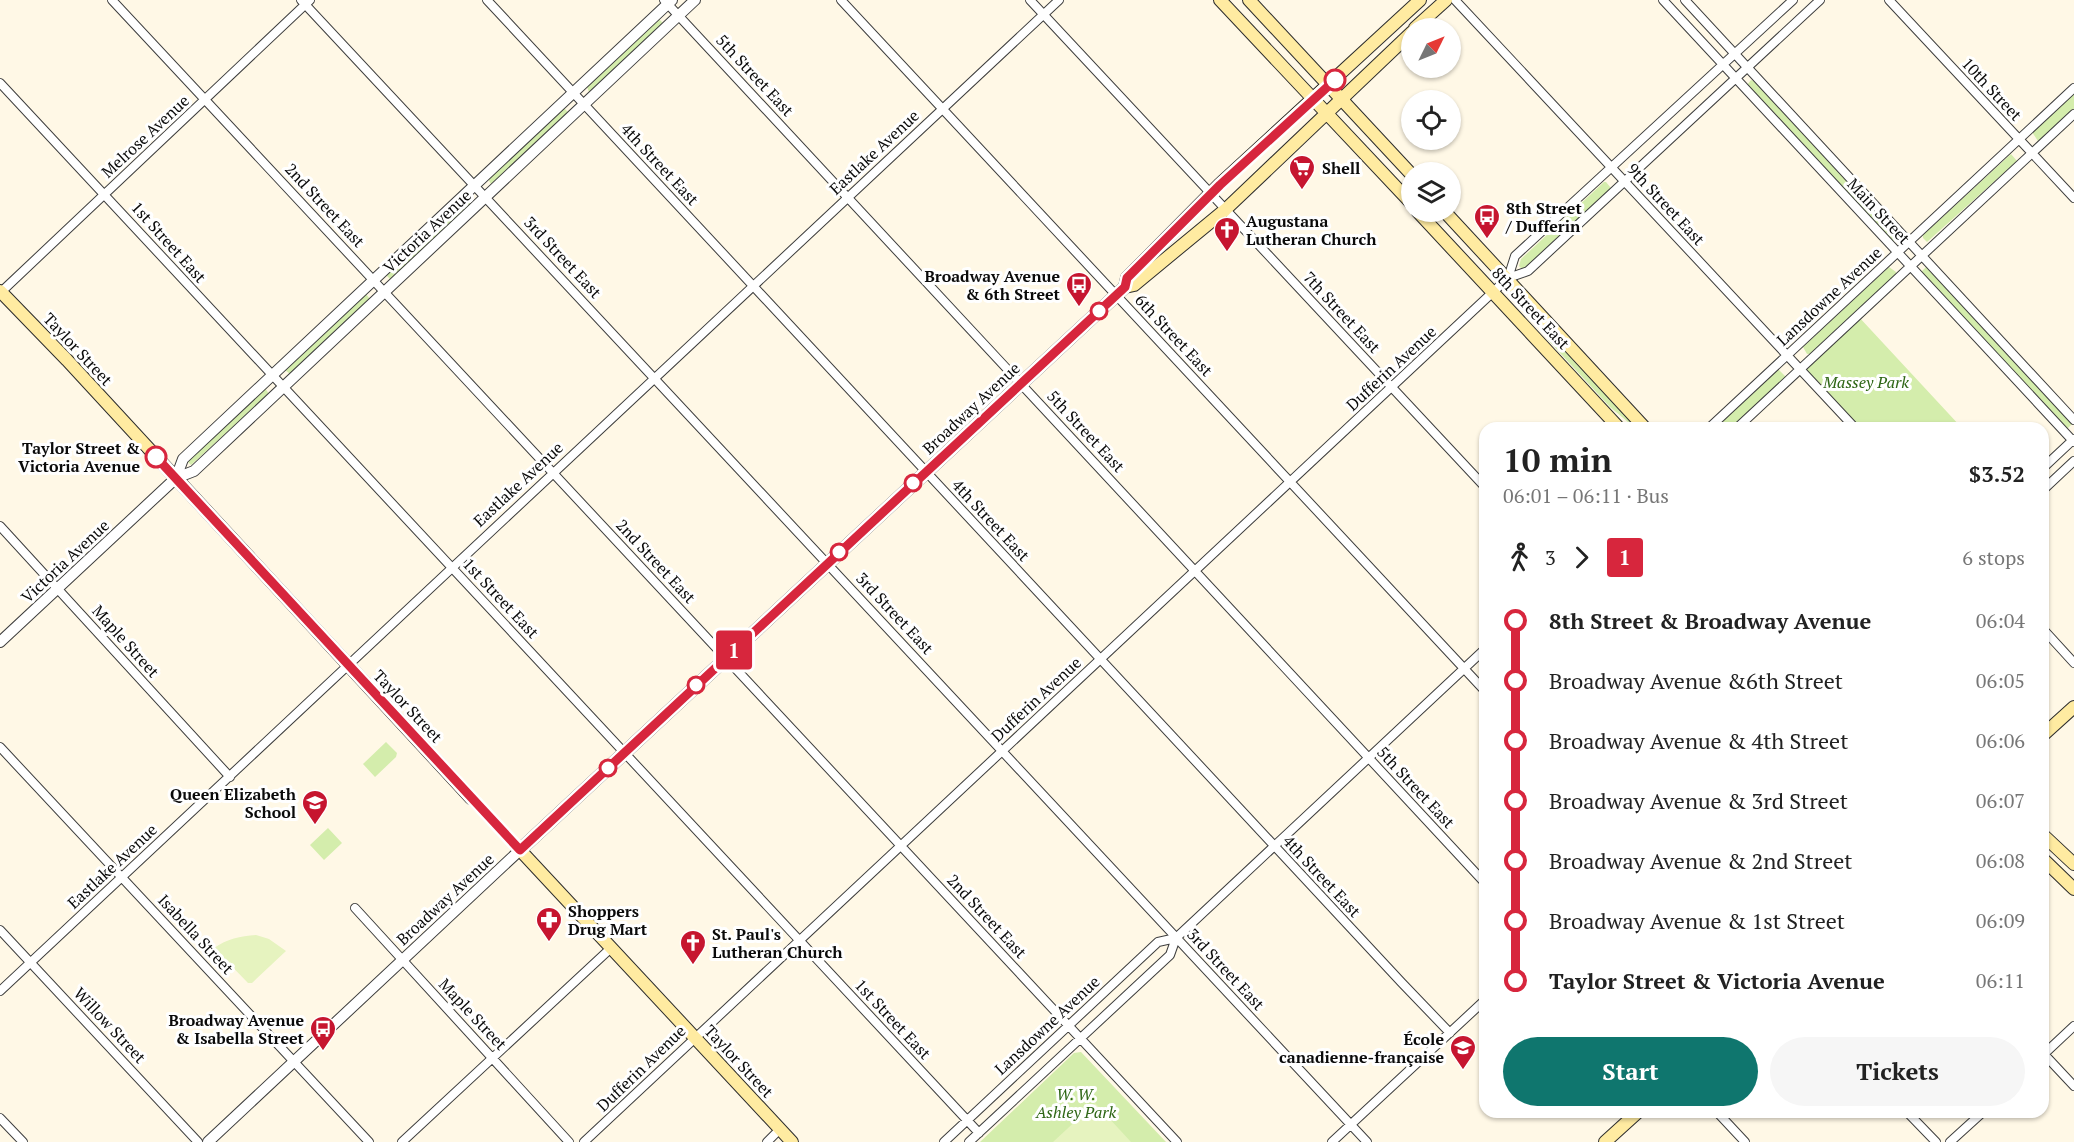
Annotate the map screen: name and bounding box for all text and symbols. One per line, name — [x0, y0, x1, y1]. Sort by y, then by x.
north arrow — [1401, 18, 1461, 78]
map controls — [1401, 18, 1461, 222]
street label: 5th Street East — [711, 29, 799, 121]
street label: 10th Street — [1957, 53, 2027, 125]
unlabelled marker — [1324, 69, 1346, 91]
street label: Melrose Avenue — [96, 90, 194, 182]
button: locate — [1401, 90, 1461, 150]
street label: Eastlake Avenue — [824, 105, 924, 199]
street label: 4th Street East — [616, 118, 704, 210]
supermarket icon: Shell — [1287, 153, 1317, 191]
place label: Shell — [1322, 157, 1360, 179]
street label: 2nd Street East — [280, 158, 370, 252]
street label: 9th Street East — [1622, 158, 1710, 250]
button: layers — [1401, 162, 1461, 222]
street label: Main Street — [1843, 173, 1915, 249]
street label: Victoria Avenue — [378, 184, 476, 278]
street label: 1st Street East — [127, 197, 211, 287]
place label: 8th Street / Dufferin — [1505, 197, 1582, 237]
bus stop icon: 8th Street / Dufferin — [1472, 202, 1502, 240]
place label: Augustana Lutheran Church — [1246, 210, 1377, 250]
street label: 3rd Street East — [519, 211, 607, 303]
church icon: Augustana Lutheran Church — [1212, 215, 1242, 253]
street label: Lansdowne Avenue — [1772, 242, 1886, 350]
street label: 8th Street East — [1487, 262, 1575, 354]
place label: Broadway Avenue & 6th Street — [924, 265, 1061, 305]
street label: 7th Street East — [1299, 267, 1386, 358]
bus stop icon: Broadway Avenue & 6th Street — [1064, 270, 1094, 308]
street label: 6th Street East — [1130, 289, 1218, 381]
unlabelled marker — [1090, 302, 1108, 320]
street label: Taylor Street — [39, 308, 117, 390]
street label: Dufferin Avenue — [1341, 321, 1441, 415]
street label: Broadway Avenue — [918, 357, 1024, 459]
park label: Massey Park — [1822, 371, 1909, 393]
street label: 5th Street East — [1042, 385, 1130, 477]
place label: Taylor Street & Victoria Avenue — [18, 437, 140, 477]
street label: Eastlake Avenue — [468, 437, 568, 531]
text: 10 min — [1503, 438, 1612, 481]
marker: Taylor Street & Victoria Avenue — [145, 446, 167, 468]
text: $3.52 — [1969, 459, 2025, 488]
unlabelled marker — [904, 474, 922, 492]
street label: 4th Street East — [947, 474, 1035, 566]
text: 06:01 – 06:11 · Bus — [1503, 482, 1669, 509]
street label: Victoria Avenue — [16, 514, 114, 608]
street label: 2nd Street East — [611, 514, 701, 608]
icon: walk — [1503, 541, 1536, 574]
icon: forward — [1565, 541, 1598, 574]
unlabelled marker — [830, 543, 848, 561]
text: 1 — [1619, 543, 1631, 571]
text: 3 — [1545, 544, 1556, 571]
text: 6 stops — [1962, 544, 2025, 571]
street label: 1st Street East — [458, 553, 544, 643]
street label: 3rd Street East — [851, 567, 939, 659]
street label: Maple Street — [88, 600, 164, 682]
text: 8th Street & Broadway Avenue — [1549, 606, 1871, 635]
text: 06:04 — [1976, 607, 2025, 634]
line badge: 1 — [714, 630, 754, 670]
text: 1 — [728, 636, 740, 664]
street label: Dufferin Avenue — [986, 652, 1086, 746]
street label: Taylor Street — [369, 665, 447, 747]
text: Broadway Avenue &6th Street — [1549, 666, 1843, 695]
text: 06:05 — [1976, 667, 2025, 694]
unlabelled marker — [687, 676, 705, 694]
text: Broadway Avenue & 4th Street — [1549, 726, 1848, 755]
text: 06:06 — [1976, 727, 2025, 754]
street label: 5th Street East — [1372, 741, 1460, 833]
unlabelled marker — [599, 759, 617, 777]
place label: Queen Elizabeth School — [170, 783, 297, 823]
text: Broadway Avenue & 3rd Street — [1549, 786, 1848, 815]
text: 06:07 — [1976, 787, 2025, 814]
school or university icon: Queen Elizabeth School — [300, 788, 330, 826]
street label: Eastlake Avenue — [62, 819, 162, 913]
street label: 4th Street East — [1278, 830, 1366, 922]
text: Broadway Avenue & 2nd Street — [1549, 846, 1853, 875]
text: 06:08 — [1976, 847, 2025, 874]
street label: Broadway Avenue — [392, 848, 498, 950]
street label: 2nd Street East — [942, 869, 1032, 963]
street label: Isabella Street — [153, 889, 239, 979]
place label: Shoppers Drug Mart — [568, 900, 648, 940]
pharmacy icon: Shoppers Drug Mart — [534, 905, 564, 943]
text: Broadway Avenue & 1st Street — [1549, 906, 1845, 935]
text: 06:09 — [1976, 907, 2025, 934]
place label: St. Paul's Lutheran Church — [712, 923, 843, 963]
street label: 3rd Street East — [1182, 923, 1270, 1015]
church icon: St. Paul's Lutheran Church — [678, 928, 708, 966]
text: Taylor Street & Victoria Avenue — [1549, 966, 1885, 995]
text: 06:11 — [1976, 967, 2025, 994]
street label: Lansdowne Avenue — [990, 971, 1104, 1079]
street label: Maple Street — [434, 973, 512, 1055]
street label: 1st Street East — [850, 974, 936, 1064]
street label: Willow Street — [69, 982, 151, 1068]
place label: Broadway Avenue & Isabella Street — [168, 1009, 305, 1049]
bus stop icon: Broadway Avenue & Isabella Street — [308, 1014, 338, 1052]
street label: Dufferin Avenue — [592, 1020, 690, 1116]
street label: Taylor Street — [700, 1020, 778, 1102]
place label: École canadienne-française — [1279, 1028, 1444, 1068]
school or university icon: École canadienne-française — [1448, 1033, 1478, 1071]
button: Start — [1503, 1037, 1758, 1106]
button: Tickets — [1770, 1037, 2025, 1106]
park label: W. W. Ashley Park — [1035, 1083, 1116, 1123]

